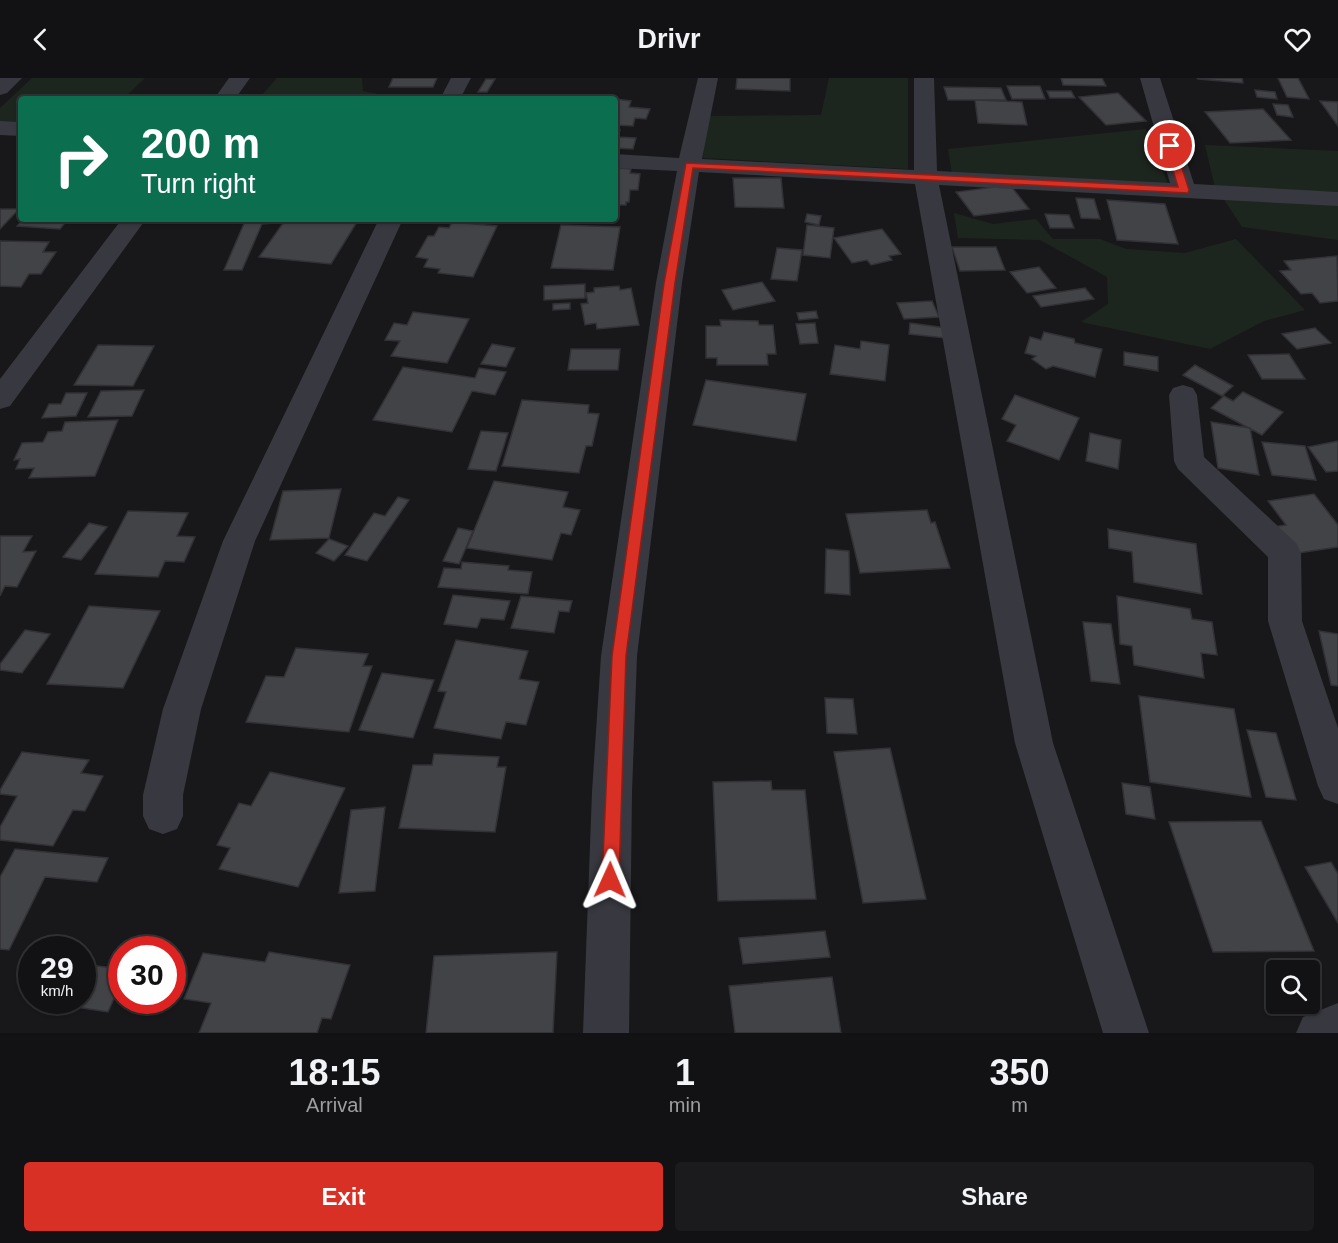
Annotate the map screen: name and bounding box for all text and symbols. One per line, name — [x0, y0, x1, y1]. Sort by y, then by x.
icon: back — [24, 23, 57, 56]
icon: heart — [1281, 23, 1314, 56]
text: Drivr — [637, 24, 701, 54]
icon: right — [42, 120, 120, 198]
text: 200 m — [141, 120, 260, 167]
pin — [1144, 120, 1195, 171]
icon: arrive — [1153, 129, 1186, 162]
text: Turn right — [141, 169, 256, 199]
position arrow — [578, 848, 642, 912]
speed limit sign: 30 — [108, 936, 186, 1014]
text: 29 — [40, 951, 74, 984]
map controls — [1266, 960, 1320, 1014]
button: search — [1266, 960, 1320, 1014]
text: km/h — [41, 982, 73, 999]
text: 18:15 — [288, 1052, 380, 1093]
text: 1 — [675, 1052, 695, 1093]
text: 350 — [989, 1052, 1050, 1093]
text: Arrival — [306, 1094, 363, 1116]
text: min — [669, 1094, 701, 1116]
text: m — [1011, 1094, 1028, 1116]
button: Exit — [24, 1162, 663, 1231]
button: Share — [675, 1162, 1314, 1231]

